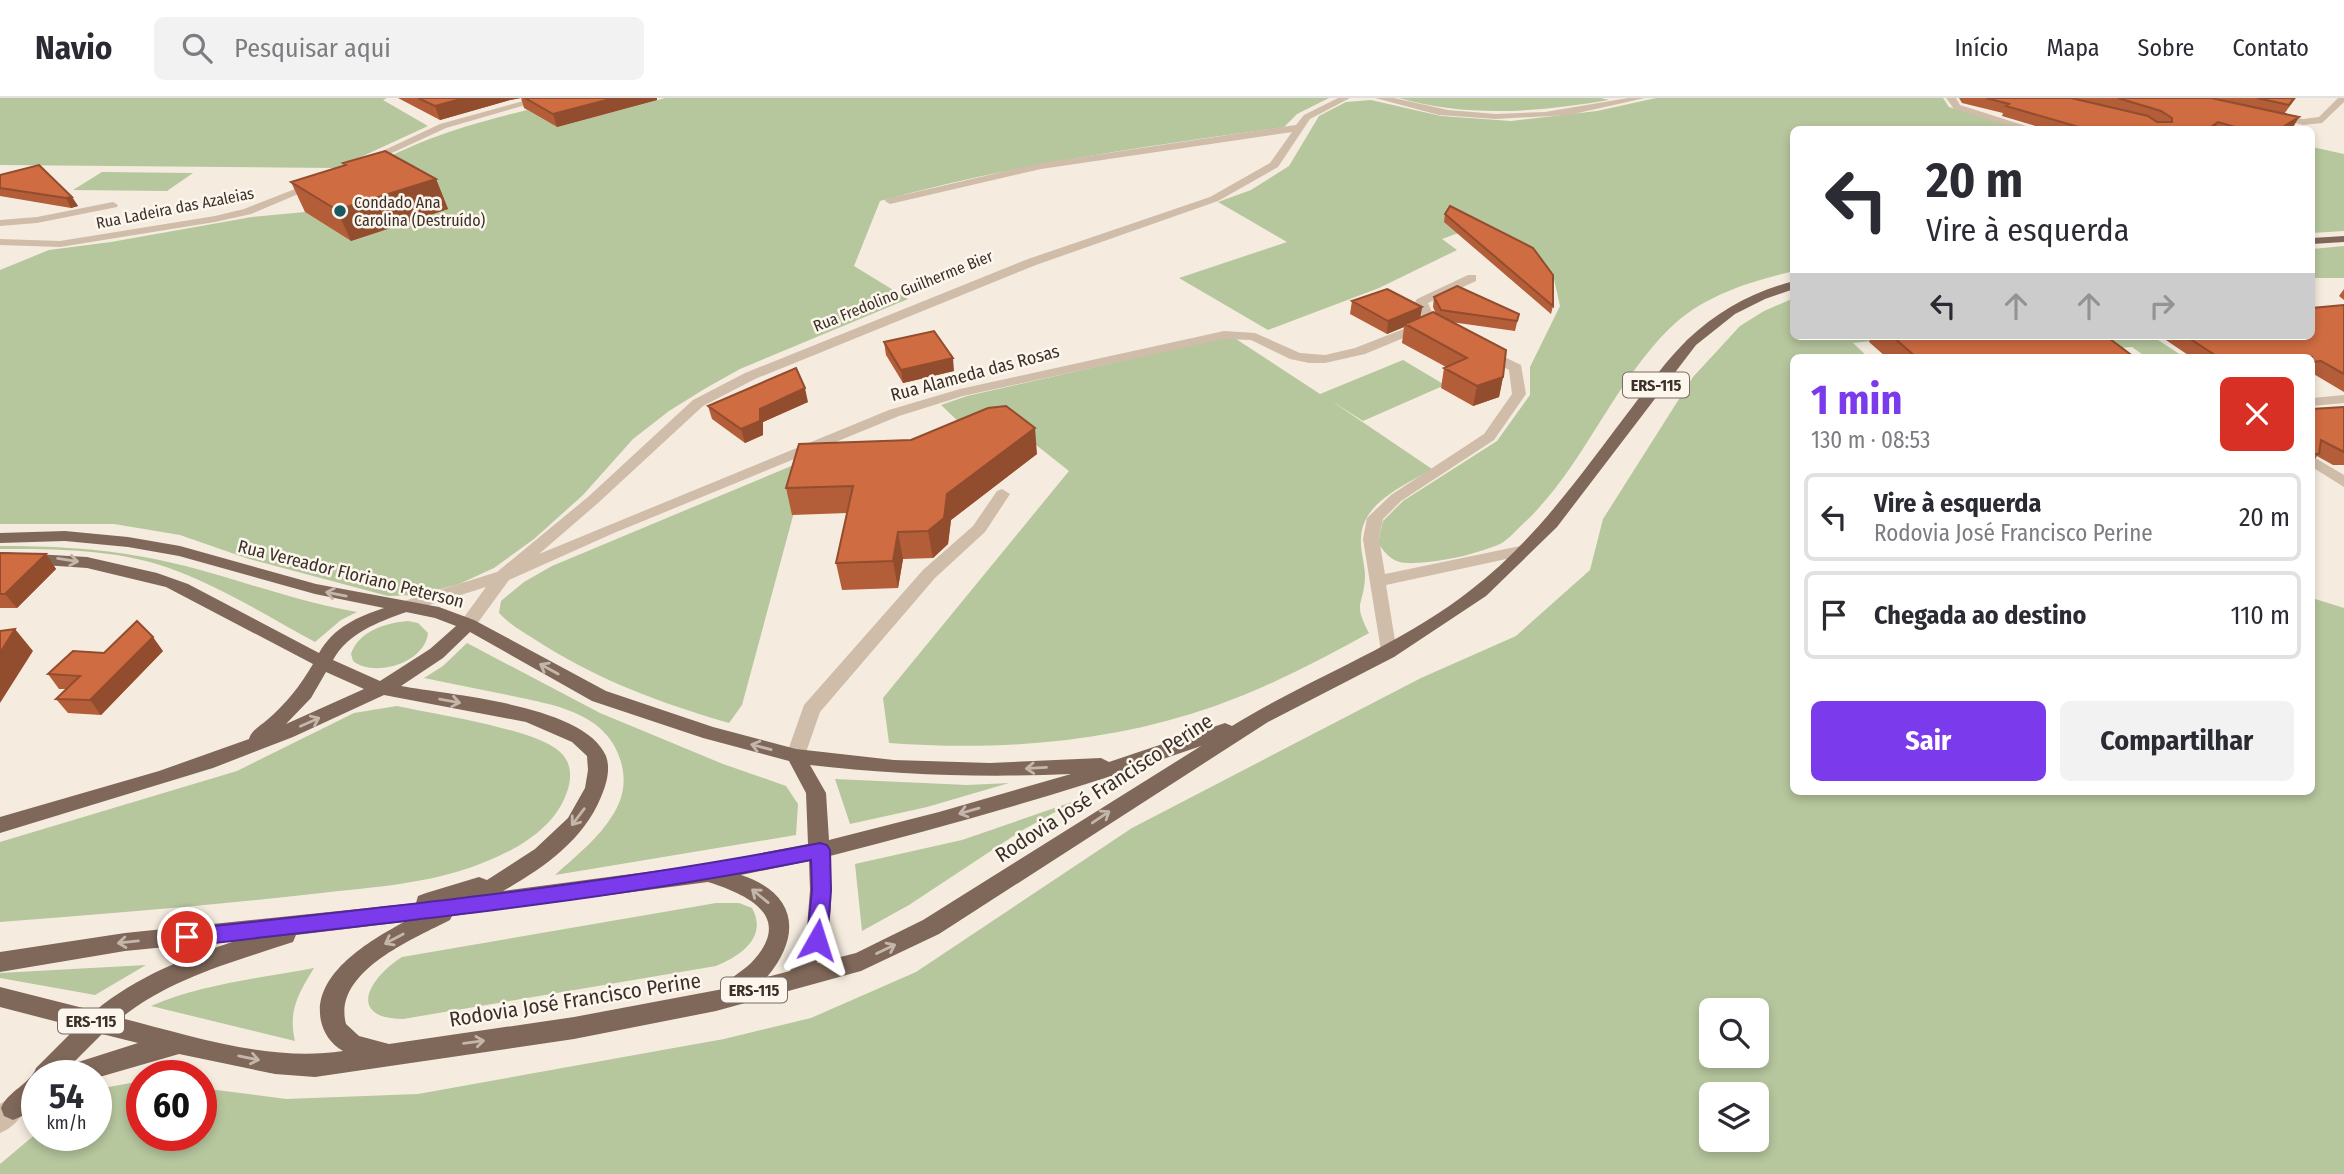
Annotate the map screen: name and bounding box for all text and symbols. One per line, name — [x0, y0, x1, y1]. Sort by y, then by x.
search box — [154, 17, 644, 80]
text: Navio — [35, 28, 112, 68]
icon: search — [178, 29, 216, 67]
text: Pesquisar aqui — [234, 33, 391, 64]
text: Início — [1955, 34, 2008, 62]
text: Mapa — [2046, 34, 2100, 62]
text: Sobre — [2138, 34, 2194, 62]
text: Contato — [2232, 34, 2309, 62]
text: 20 m — [1926, 151, 2023, 210]
icon: left — [1811, 154, 1902, 245]
street label: Rua Ladeira das Azaleias — [94, 183, 256, 233]
place label: Condado Ana Carolina (Destruído) — [354, 193, 486, 230]
marker: Condado Ana Carolina (Destruído) — [332, 203, 348, 219]
text: Vire à esquerda — [1926, 211, 2129, 249]
street label: Rua Fredolino Guilherme Bier — [810, 246, 996, 336]
icon: left — [1924, 287, 1962, 325]
icon: ahead — [1997, 287, 2035, 325]
icon: ahead — [2070, 287, 2108, 325]
icon: right — [2143, 287, 2181, 325]
street label: Rua Alameda das Rosas — [888, 340, 1062, 406]
road number: ERS-115 — [1623, 372, 1689, 398]
text: 1 min — [1811, 375, 1902, 425]
button: close — [2220, 377, 2294, 451]
text: 130 m · 08:53 — [1811, 426, 1930, 454]
text: Vire à esquerda — [1874, 488, 2041, 519]
icon: left — [1815, 498, 1853, 536]
text: 20 m — [2239, 502, 2290, 533]
text: Rodovia José Francisco Perine — [1874, 519, 2153, 547]
street label: Rua Vereador Floriano Peterson — [236, 535, 466, 613]
one-way arrow — [56, 554, 79, 567]
one-way arrow — [325, 586, 348, 600]
icon: arrive — [1815, 596, 1853, 634]
text: Chegada ao destino — [1874, 600, 2086, 631]
text: 110 m — [2230, 600, 2290, 631]
one-way arrow — [539, 661, 559, 675]
one-way arrow — [438, 695, 461, 708]
button: Sair — [1811, 701, 2046, 781]
button: Compartilhar — [2060, 701, 2294, 781]
street label: Rodovia José Francisco Perine — [990, 708, 1218, 868]
one-way arrow — [299, 715, 320, 728]
one-way arrow — [750, 740, 773, 753]
one-way arrow — [1025, 761, 1048, 774]
one-way arrow — [958, 805, 980, 818]
one-way arrow — [570, 807, 585, 826]
one-way arrow — [1091, 810, 1110, 825]
one-way arrow — [752, 888, 770, 903]
position arrow — [780, 903, 854, 977]
pin — [157, 907, 217, 967]
icon: arrive — [168, 918, 206, 956]
one-way arrow — [384, 933, 405, 946]
one-way arrow — [117, 936, 140, 949]
one-way arrow — [875, 942, 896, 955]
street label: Rodovia José Francisco Perine — [447, 967, 703, 1033]
road number: ERS-115 — [721, 978, 787, 1002]
map controls — [1699, 998, 1769, 1152]
button: search — [1699, 998, 1769, 1068]
road number: ERS-115 — [58, 1009, 124, 1034]
one-way arrow — [463, 1035, 485, 1048]
one-way arrow — [237, 1051, 260, 1065]
speed limit sign: 60 — [126, 1060, 217, 1151]
text: 54 — [49, 1075, 84, 1117]
button: layers — [1699, 1082, 1769, 1152]
text: km/h — [46, 1112, 87, 1134]

